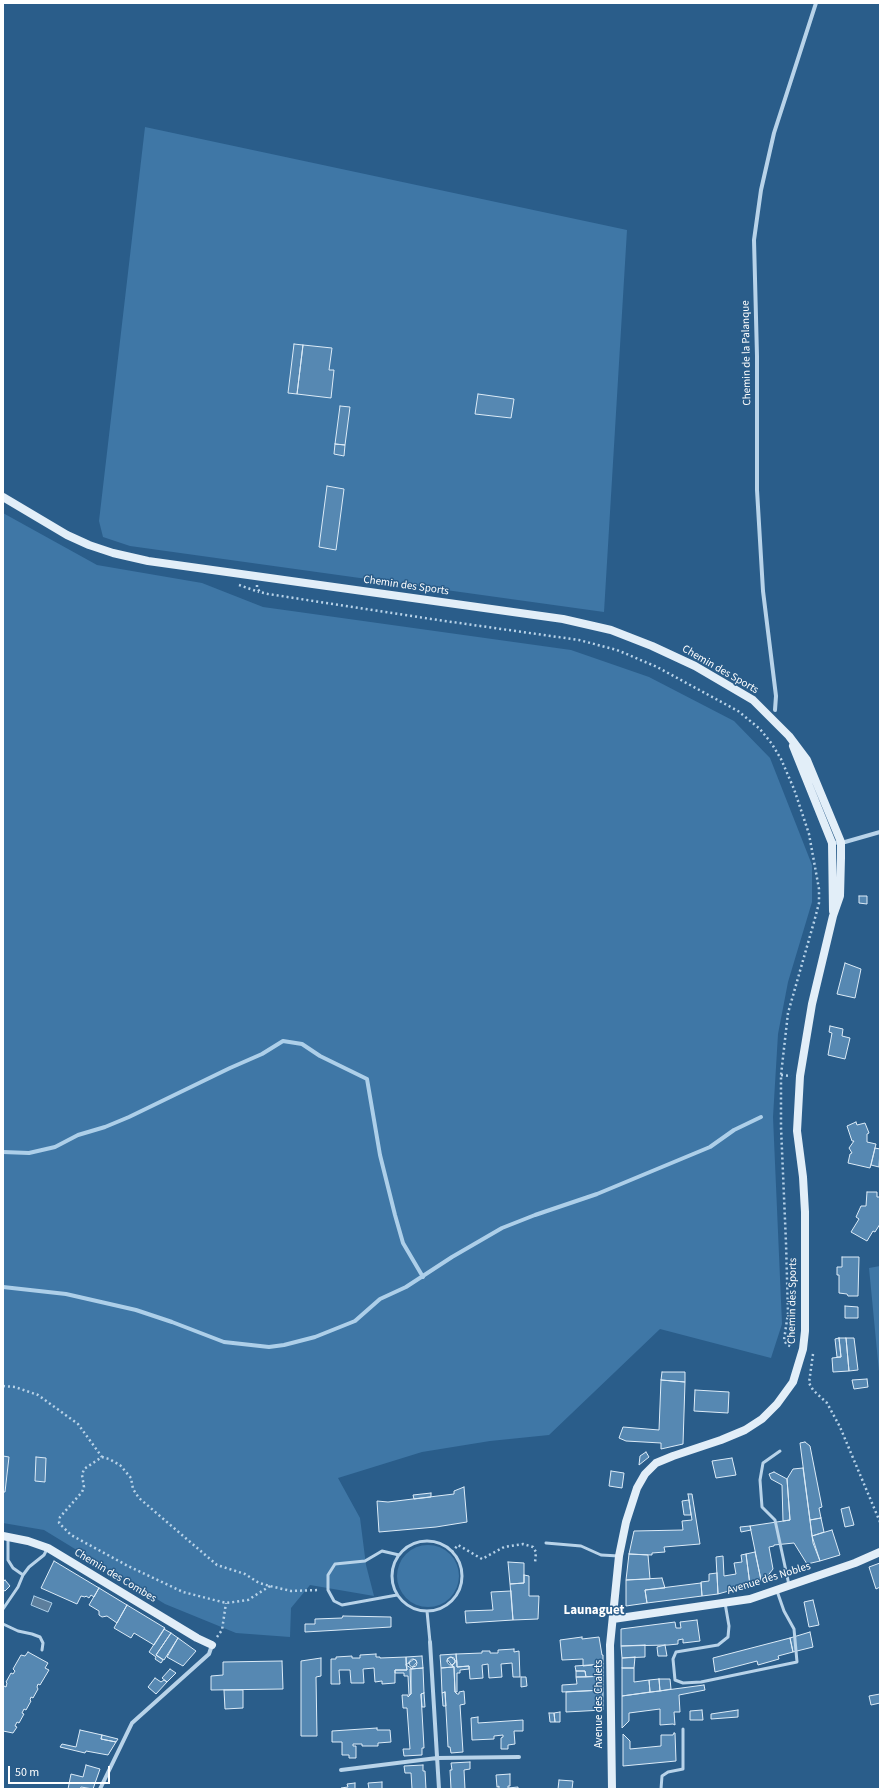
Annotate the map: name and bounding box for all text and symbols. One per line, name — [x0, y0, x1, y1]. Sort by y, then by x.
street label: Chemin de la Palanque — [739, 300, 755, 406]
street label: Chemin des Sports — [362, 573, 450, 599]
street label: Chemin des Sports — [679, 643, 761, 697]
street label: Chemin des Sports — [786, 1258, 800, 1344]
street label: Chemin des Combes — [71, 1546, 159, 1606]
street label: Avenue des Nobles — [726, 1560, 812, 1598]
district label: Launaguet — [563, 1603, 625, 1619]
street label: Avenue des Chalets — [593, 1660, 607, 1748]
scale bar — [10, 1758, 112, 1784]
text: 50 m — [15, 1764, 39, 1781]

